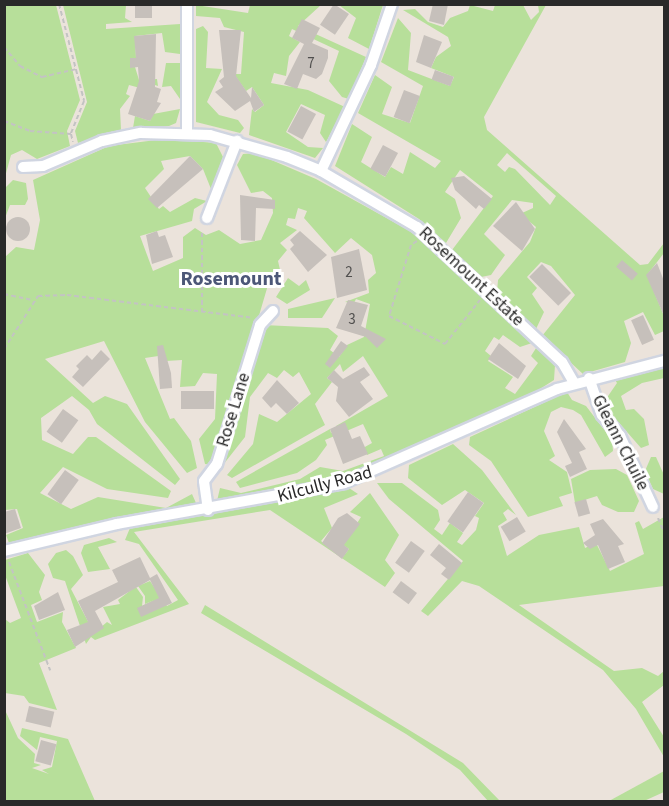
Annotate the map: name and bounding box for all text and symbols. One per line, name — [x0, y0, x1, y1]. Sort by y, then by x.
house number: 7 — [307, 55, 315, 73]
street label: Rosemount Estate — [414, 223, 528, 331]
house number: 2 — [345, 264, 353, 282]
district label: Rosemount — [181, 267, 281, 291]
house number: 3 — [348, 311, 356, 329]
street label: Rose Lane — [212, 370, 256, 450]
street label: Gleann Chuile — [587, 392, 653, 494]
street label: Kilcully Road — [275, 462, 375, 508]

